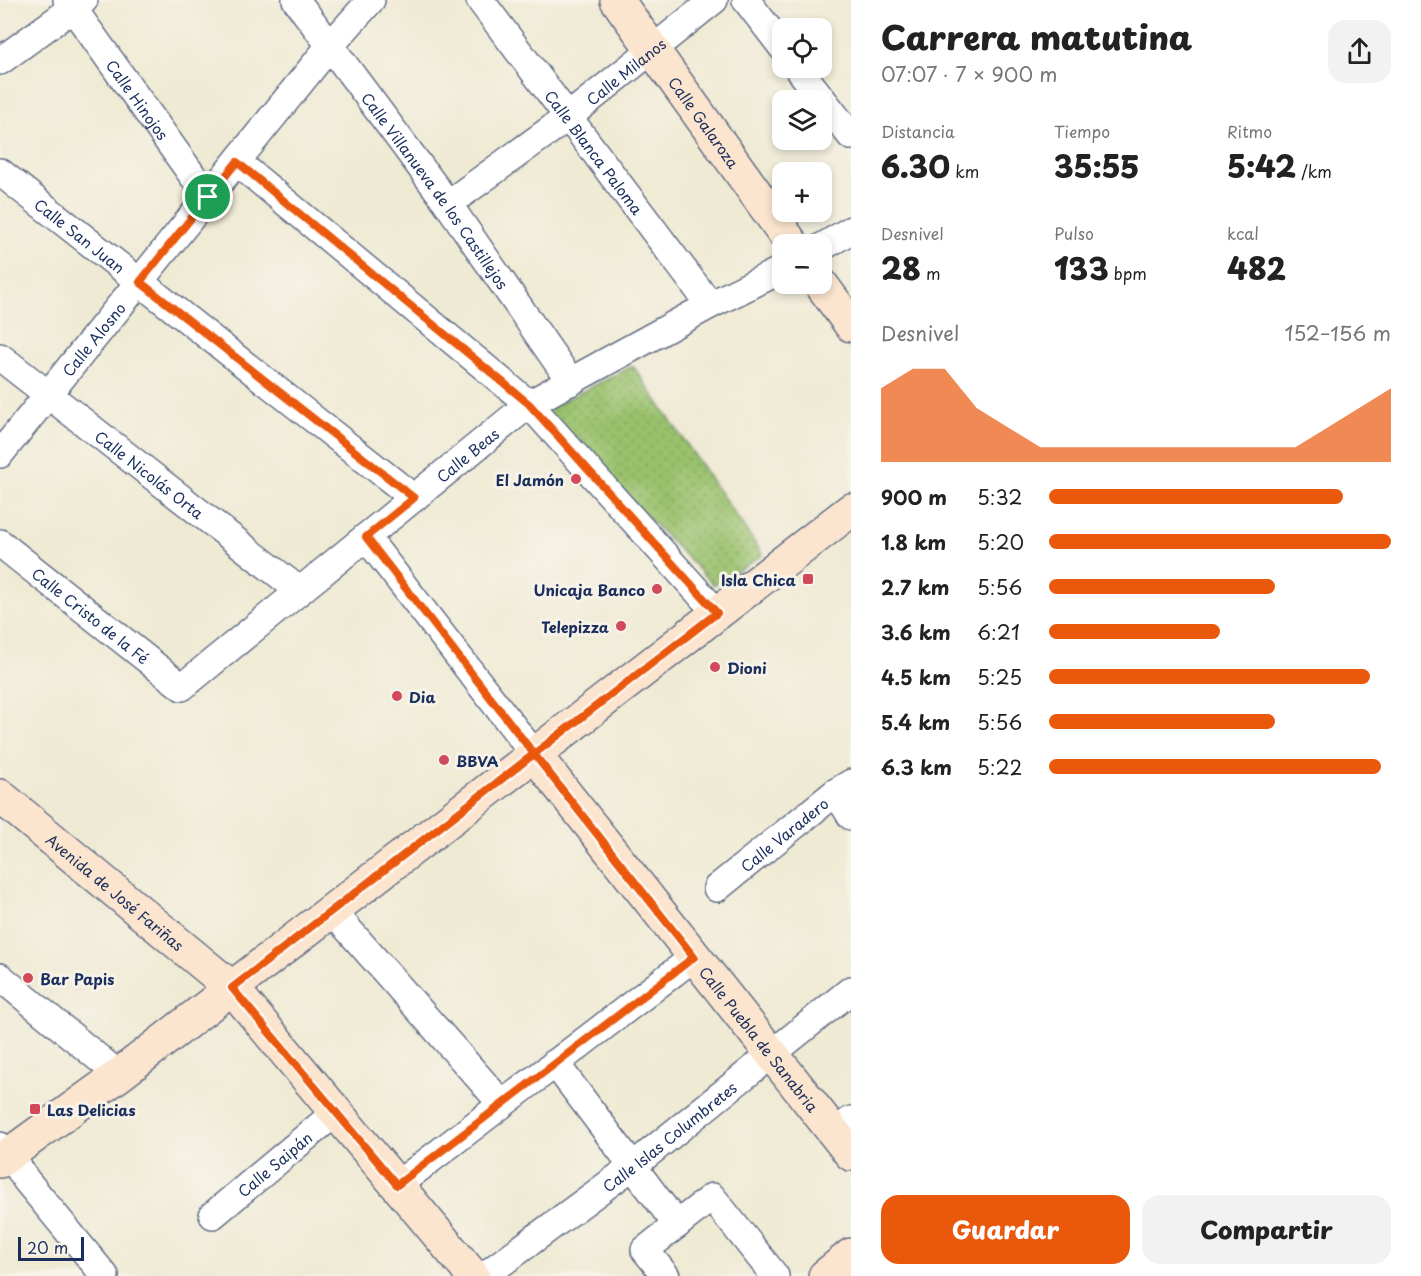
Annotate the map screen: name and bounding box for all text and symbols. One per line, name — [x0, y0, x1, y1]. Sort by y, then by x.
text: Carrera matutina — [881, 11, 1192, 61]
map controls — [772, 18, 832, 294]
button: locate — [772, 18, 832, 78]
button: share — [1328, 20, 1391, 83]
street label: Calle Milanos — [581, 32, 671, 110]
street label: Calle Hinojos — [101, 54, 175, 144]
text: 07:07 · 7 × 900 m — [881, 59, 1057, 89]
street label: Calle Galaroza — [664, 71, 746, 173]
street label: Calle Blanca Paloma — [540, 85, 649, 219]
street label: Calle Villanueva de los Castillejos — [357, 87, 515, 293]
button: layers — [772, 90, 832, 150]
text: Distancia — [881, 119, 955, 143]
text: Tiempo — [1054, 119, 1110, 143]
text: Ritmo — [1227, 119, 1272, 143]
text: 6.30 — [881, 143, 950, 188]
text: 35:55 — [1054, 143, 1140, 188]
text: 5:42 — [1227, 143, 1296, 188]
text: km — [950, 159, 979, 183]
text: /km — [1296, 159, 1332, 183]
button: + — [772, 162, 832, 222]
pin — [182, 171, 233, 222]
icon: arrive — [191, 180, 224, 213]
street label: Calle San Juan — [30, 192, 130, 278]
text: Desnivel — [881, 221, 943, 245]
text: Pulso — [1054, 221, 1094, 245]
text: kcal — [1227, 221, 1259, 245]
button: − — [772, 234, 832, 294]
text: 28 — [881, 245, 921, 290]
text: 133 — [1054, 245, 1109, 290]
text: 482 — [1227, 245, 1286, 290]
text: m — [921, 261, 941, 285]
text: bpm — [1109, 261, 1147, 285]
street label: Calle Alosno — [56, 297, 130, 381]
text: Desnivel — [881, 318, 959, 348]
text: 152–156 m — [1285, 318, 1391, 348]
street label: Calle Beas — [431, 422, 504, 487]
street label: Calle Nicolás Orta — [91, 424, 210, 524]
place label: El Jamón — [496, 468, 564, 491]
marker: El Jamón — [569, 472, 583, 486]
text: 900 m — [881, 482, 947, 512]
text: 5:32 — [977, 482, 1022, 512]
text: 1.8 km — [881, 527, 946, 557]
text: 5:20 — [977, 527, 1024, 557]
street label: Calle Cristo de la Fé — [27, 561, 155, 669]
place label: Isla Chica — [721, 568, 797, 591]
marker: Isla Chica — [801, 572, 815, 586]
text: 2.7 km — [881, 572, 949, 602]
text: 5:56 — [977, 572, 1022, 602]
place label: Unicaja Banco — [534, 578, 645, 601]
marker: Unicaja Banco — [650, 582, 664, 596]
place label: Telepizza — [541, 615, 609, 638]
text: 3.6 km — [881, 617, 951, 647]
text: 6:21 — [977, 617, 1020, 647]
marker: Telepizza — [614, 619, 628, 633]
place label: Dioni — [727, 656, 767, 679]
marker: Dioni — [708, 660, 722, 674]
text: 4.5 km — [881, 662, 951, 692]
text: 5:25 — [977, 662, 1022, 692]
place label: Dia — [409, 685, 436, 708]
marker: Dia — [390, 689, 404, 703]
text: 5.4 km — [881, 707, 950, 737]
text: 5:56 — [977, 707, 1022, 737]
place label: BBVA — [456, 749, 499, 772]
text: 6.3 km — [881, 752, 952, 782]
text: 5:22 — [977, 752, 1022, 782]
marker: BBVA — [437, 753, 451, 767]
street label: Calle Varadero — [735, 791, 833, 877]
street label: Avenida de José Fariñas — [42, 828, 190, 956]
street label: Calle Puebla de Sanabria — [694, 961, 825, 1117]
place label: Bar Papis — [40, 967, 115, 990]
marker: Bar Papis — [21, 971, 35, 985]
street label: Calle Islas Columbretes — [597, 1075, 742, 1197]
place label: Las Delicias — [47, 1098, 136, 1121]
marker: Las Delicias — [28, 1102, 42, 1116]
street label: Calle Saipán — [232, 1126, 317, 1202]
button: Guardar — [881, 1195, 1130, 1264]
button: Compartir — [1142, 1195, 1391, 1264]
scale bar — [18, 1234, 84, 1262]
text: 20 m — [27, 1235, 68, 1259]

